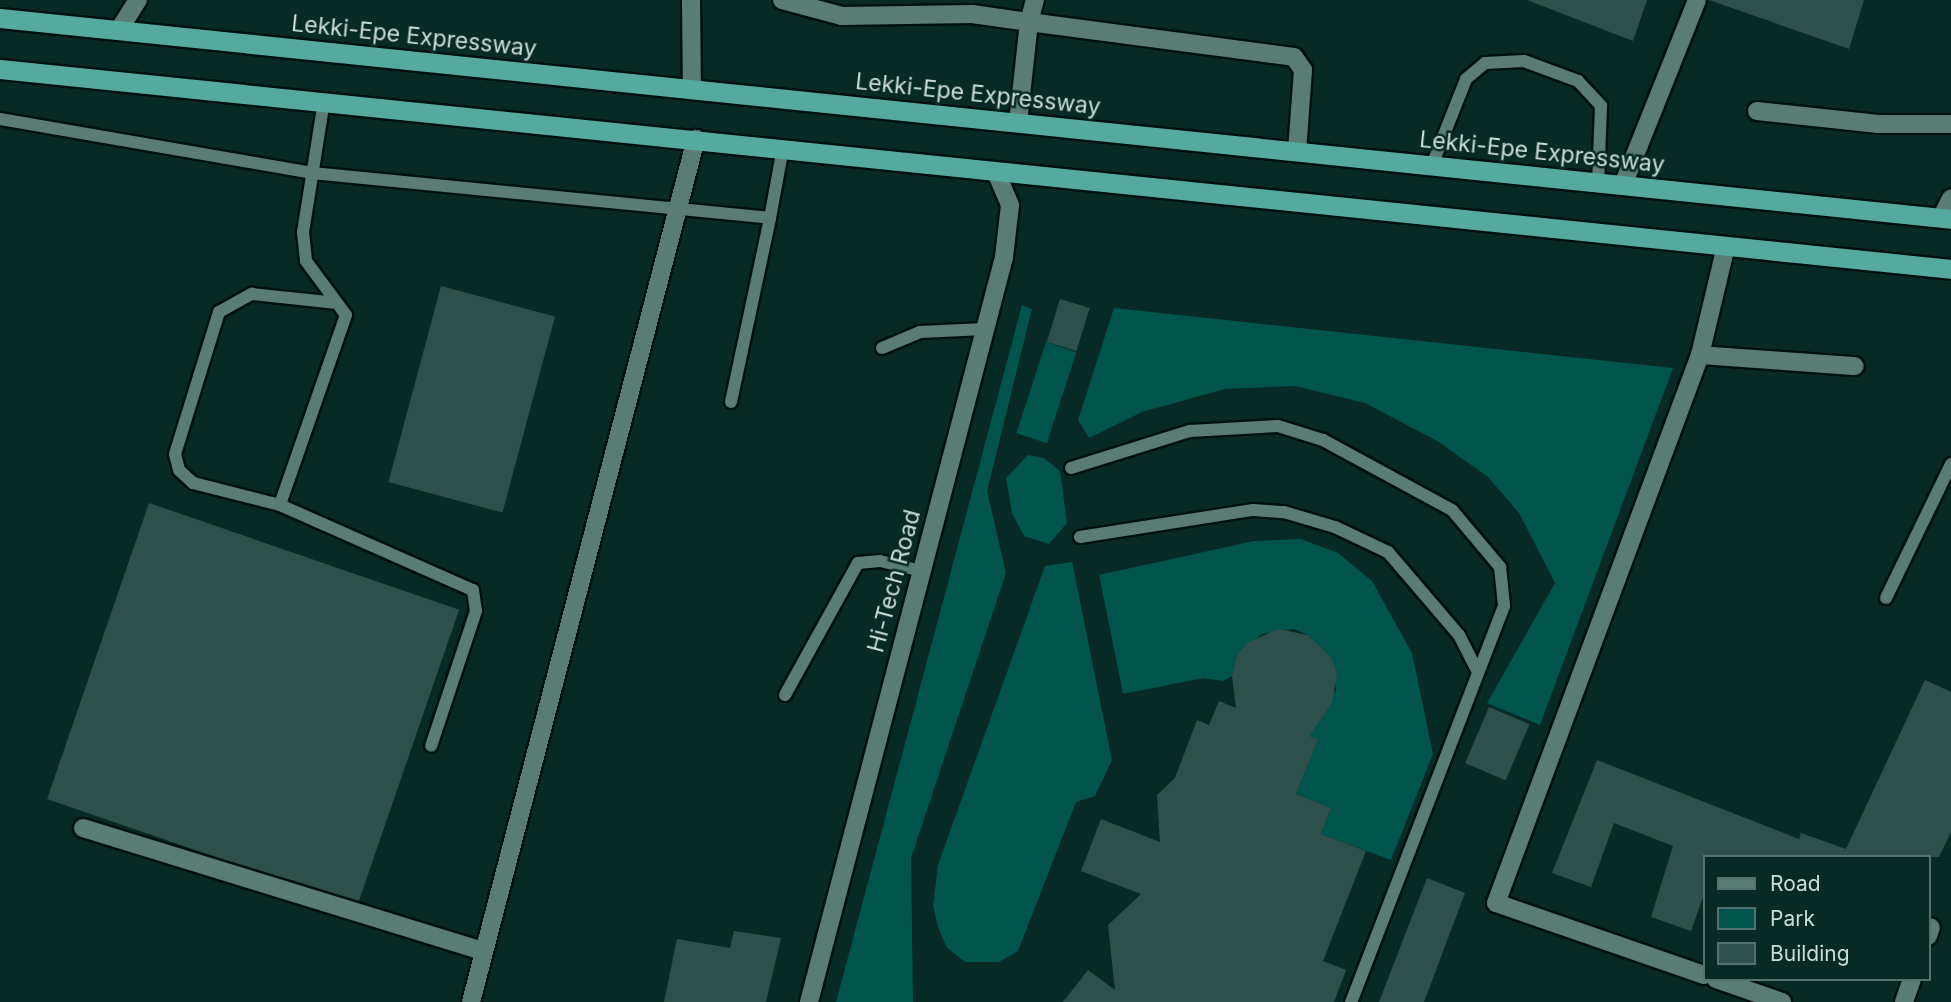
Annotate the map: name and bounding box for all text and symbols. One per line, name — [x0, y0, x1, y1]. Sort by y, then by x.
street label: Lekki-Epe Expressway — [290, 9, 538, 63]
street label: Lekki-Epe Expressway — [854, 67, 1102, 121]
street label: Lekki-Epe Expressway — [1418, 125, 1666, 179]
street label: Hi-Tech Road — [862, 507, 926, 655]
legend — [1702, 855, 1930, 981]
text: Road — [1770, 871, 1821, 896]
text: Park — [1770, 906, 1815, 931]
text: Building — [1770, 941, 1850, 966]

